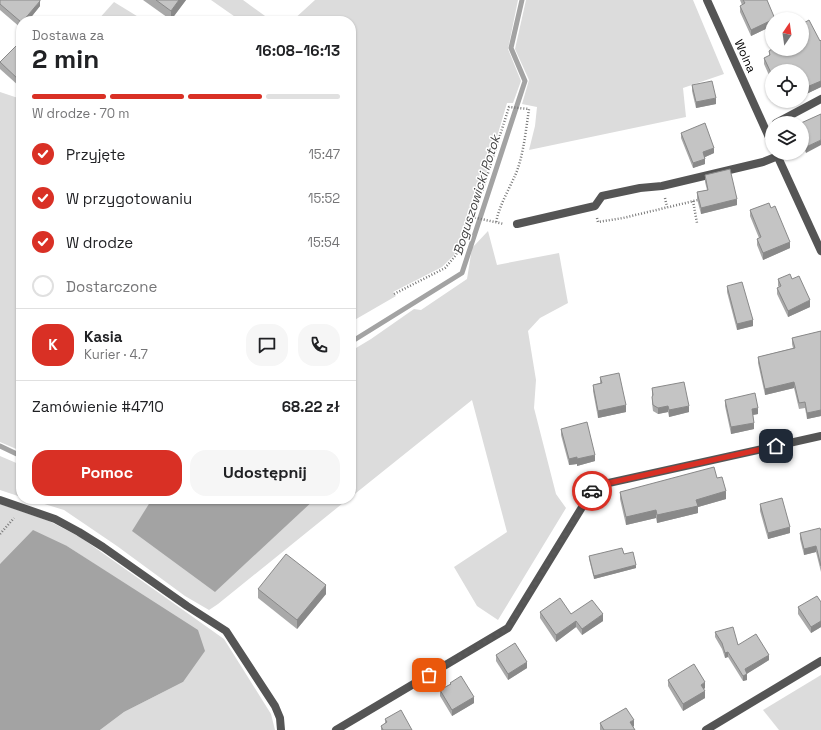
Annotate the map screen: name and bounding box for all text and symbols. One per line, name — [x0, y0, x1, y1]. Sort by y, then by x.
north arrow — [765, 12, 809, 56]
map controls — [765, 12, 809, 160]
text: Dostawa za — [32, 27, 104, 44]
street label: Wolna — [731, 37, 759, 75]
text: 16:08–16:13 — [256, 41, 340, 60]
text: 2 min — [32, 42, 99, 76]
button: locate — [765, 64, 809, 108]
text: W drodze · 70 m — [32, 105, 129, 122]
button: layers — [765, 116, 809, 160]
water label: Boguszowicki Potok — [449, 131, 505, 257]
icon: check — [32, 143, 54, 165]
text: Przyjęte — [66, 145, 125, 164]
text: 15:47 — [308, 146, 340, 163]
icon: check — [32, 187, 54, 209]
text: W przygotowaniu — [66, 189, 192, 208]
text: 15:52 — [308, 190, 340, 207]
icon: check — [32, 231, 54, 253]
text: W drodze — [66, 233, 133, 252]
text: 15:54 — [308, 234, 340, 251]
text: Dostarczone — [66, 277, 157, 296]
button: chat — [246, 324, 288, 366]
button: phone — [298, 324, 340, 366]
text: Kasia — [84, 327, 123, 346]
text: K — [48, 335, 58, 354]
text: Kurier · 4.7 — [84, 346, 148, 363]
text: Zamówienie #4710 — [32, 397, 164, 416]
text: 68.22 zł — [282, 397, 340, 416]
pin — [759, 429, 793, 463]
icon: home — [765, 435, 787, 457]
button: Pomoc — [32, 450, 182, 496]
button: Udostępnij — [190, 450, 340, 496]
courier — [572, 471, 612, 511]
icon: car — [581, 480, 603, 502]
pin — [412, 658, 446, 692]
icon: bag — [418, 664, 440, 686]

